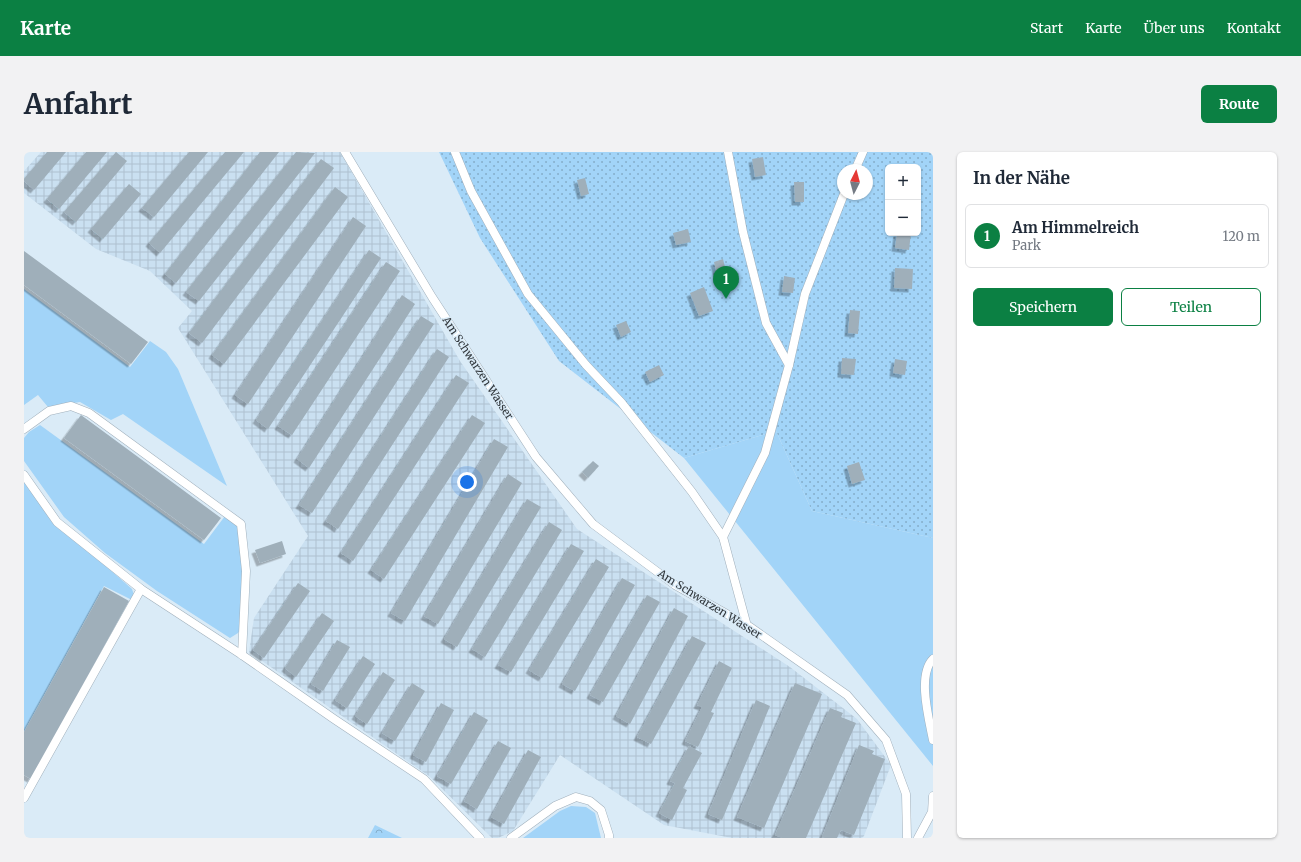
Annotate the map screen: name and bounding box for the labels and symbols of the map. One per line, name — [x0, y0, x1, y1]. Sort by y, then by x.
north arrow — [837, 164, 873, 200]
pin: 1 — [713, 266, 739, 299]
street label: Am Schwarzen Wasser — [439, 313, 517, 422]
your location — [457, 472, 477, 492]
street label: Am Schwarzen Wasser — [655, 566, 765, 642]

